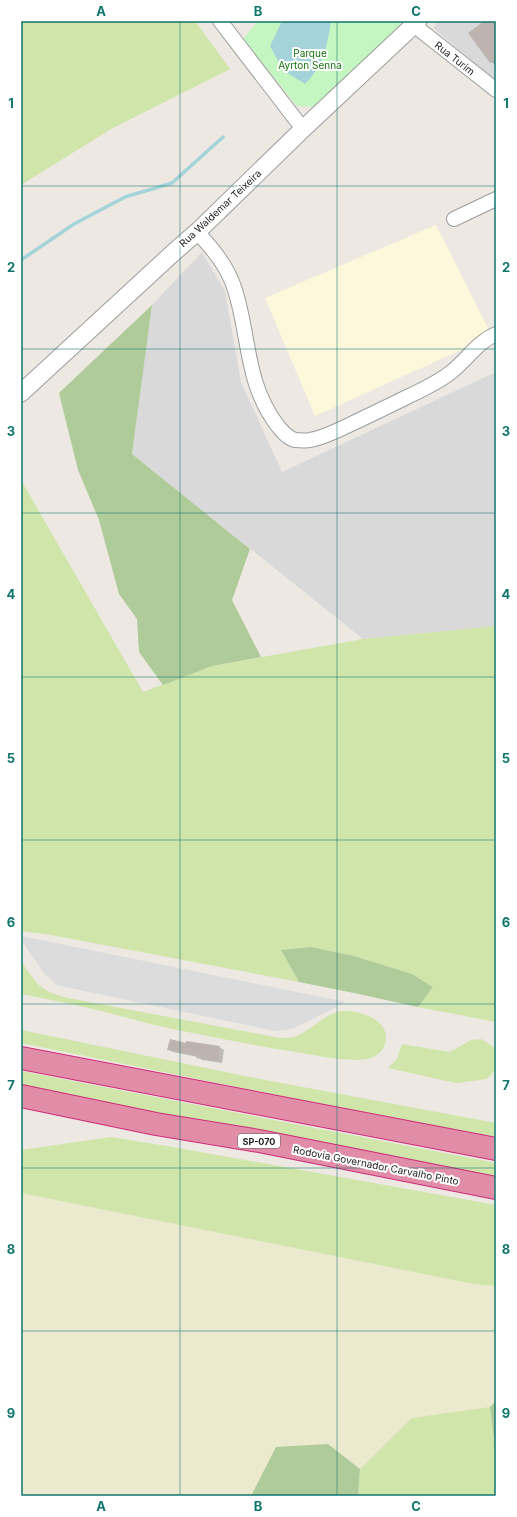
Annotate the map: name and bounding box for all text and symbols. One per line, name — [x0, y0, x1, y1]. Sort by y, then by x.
text: A — [96, 3, 106, 19]
text: B — [254, 3, 263, 19]
text: C — [411, 3, 421, 19]
street label: Rua Turim — [433, 39, 477, 77]
park label: Parque Ayrton Senna — [278, 47, 342, 71]
text: 1 — [8, 95, 14, 111]
text: 1 — [503, 95, 509, 111]
street label: Rua Waldemar Teixeira — [176, 167, 264, 249]
text: 2 — [7, 259, 15, 275]
text: 2 — [502, 259, 510, 275]
text: 3 — [7, 423, 15, 439]
text: 3 — [502, 423, 510, 439]
text: 4 — [7, 586, 16, 602]
text: 4 — [502, 586, 511, 602]
text: 5 — [7, 750, 15, 766]
text: 5 — [502, 750, 510, 766]
text: 6 — [7, 914, 15, 930]
text: 6 — [502, 914, 510, 930]
text: 7 — [7, 1077, 15, 1093]
text: 7 — [502, 1077, 510, 1093]
road number: SP-070 — [238, 1134, 280, 1148]
street label: Rodovia Governador Carvalho Pinto — [292, 1143, 460, 1187]
text: 8 — [7, 1241, 15, 1257]
text: 8 — [502, 1241, 510, 1257]
text: 9 — [7, 1405, 15, 1421]
text: 9 — [502, 1405, 510, 1421]
text: A — [96, 1498, 106, 1514]
text: B — [254, 1498, 263, 1514]
text: C — [411, 1498, 421, 1514]

